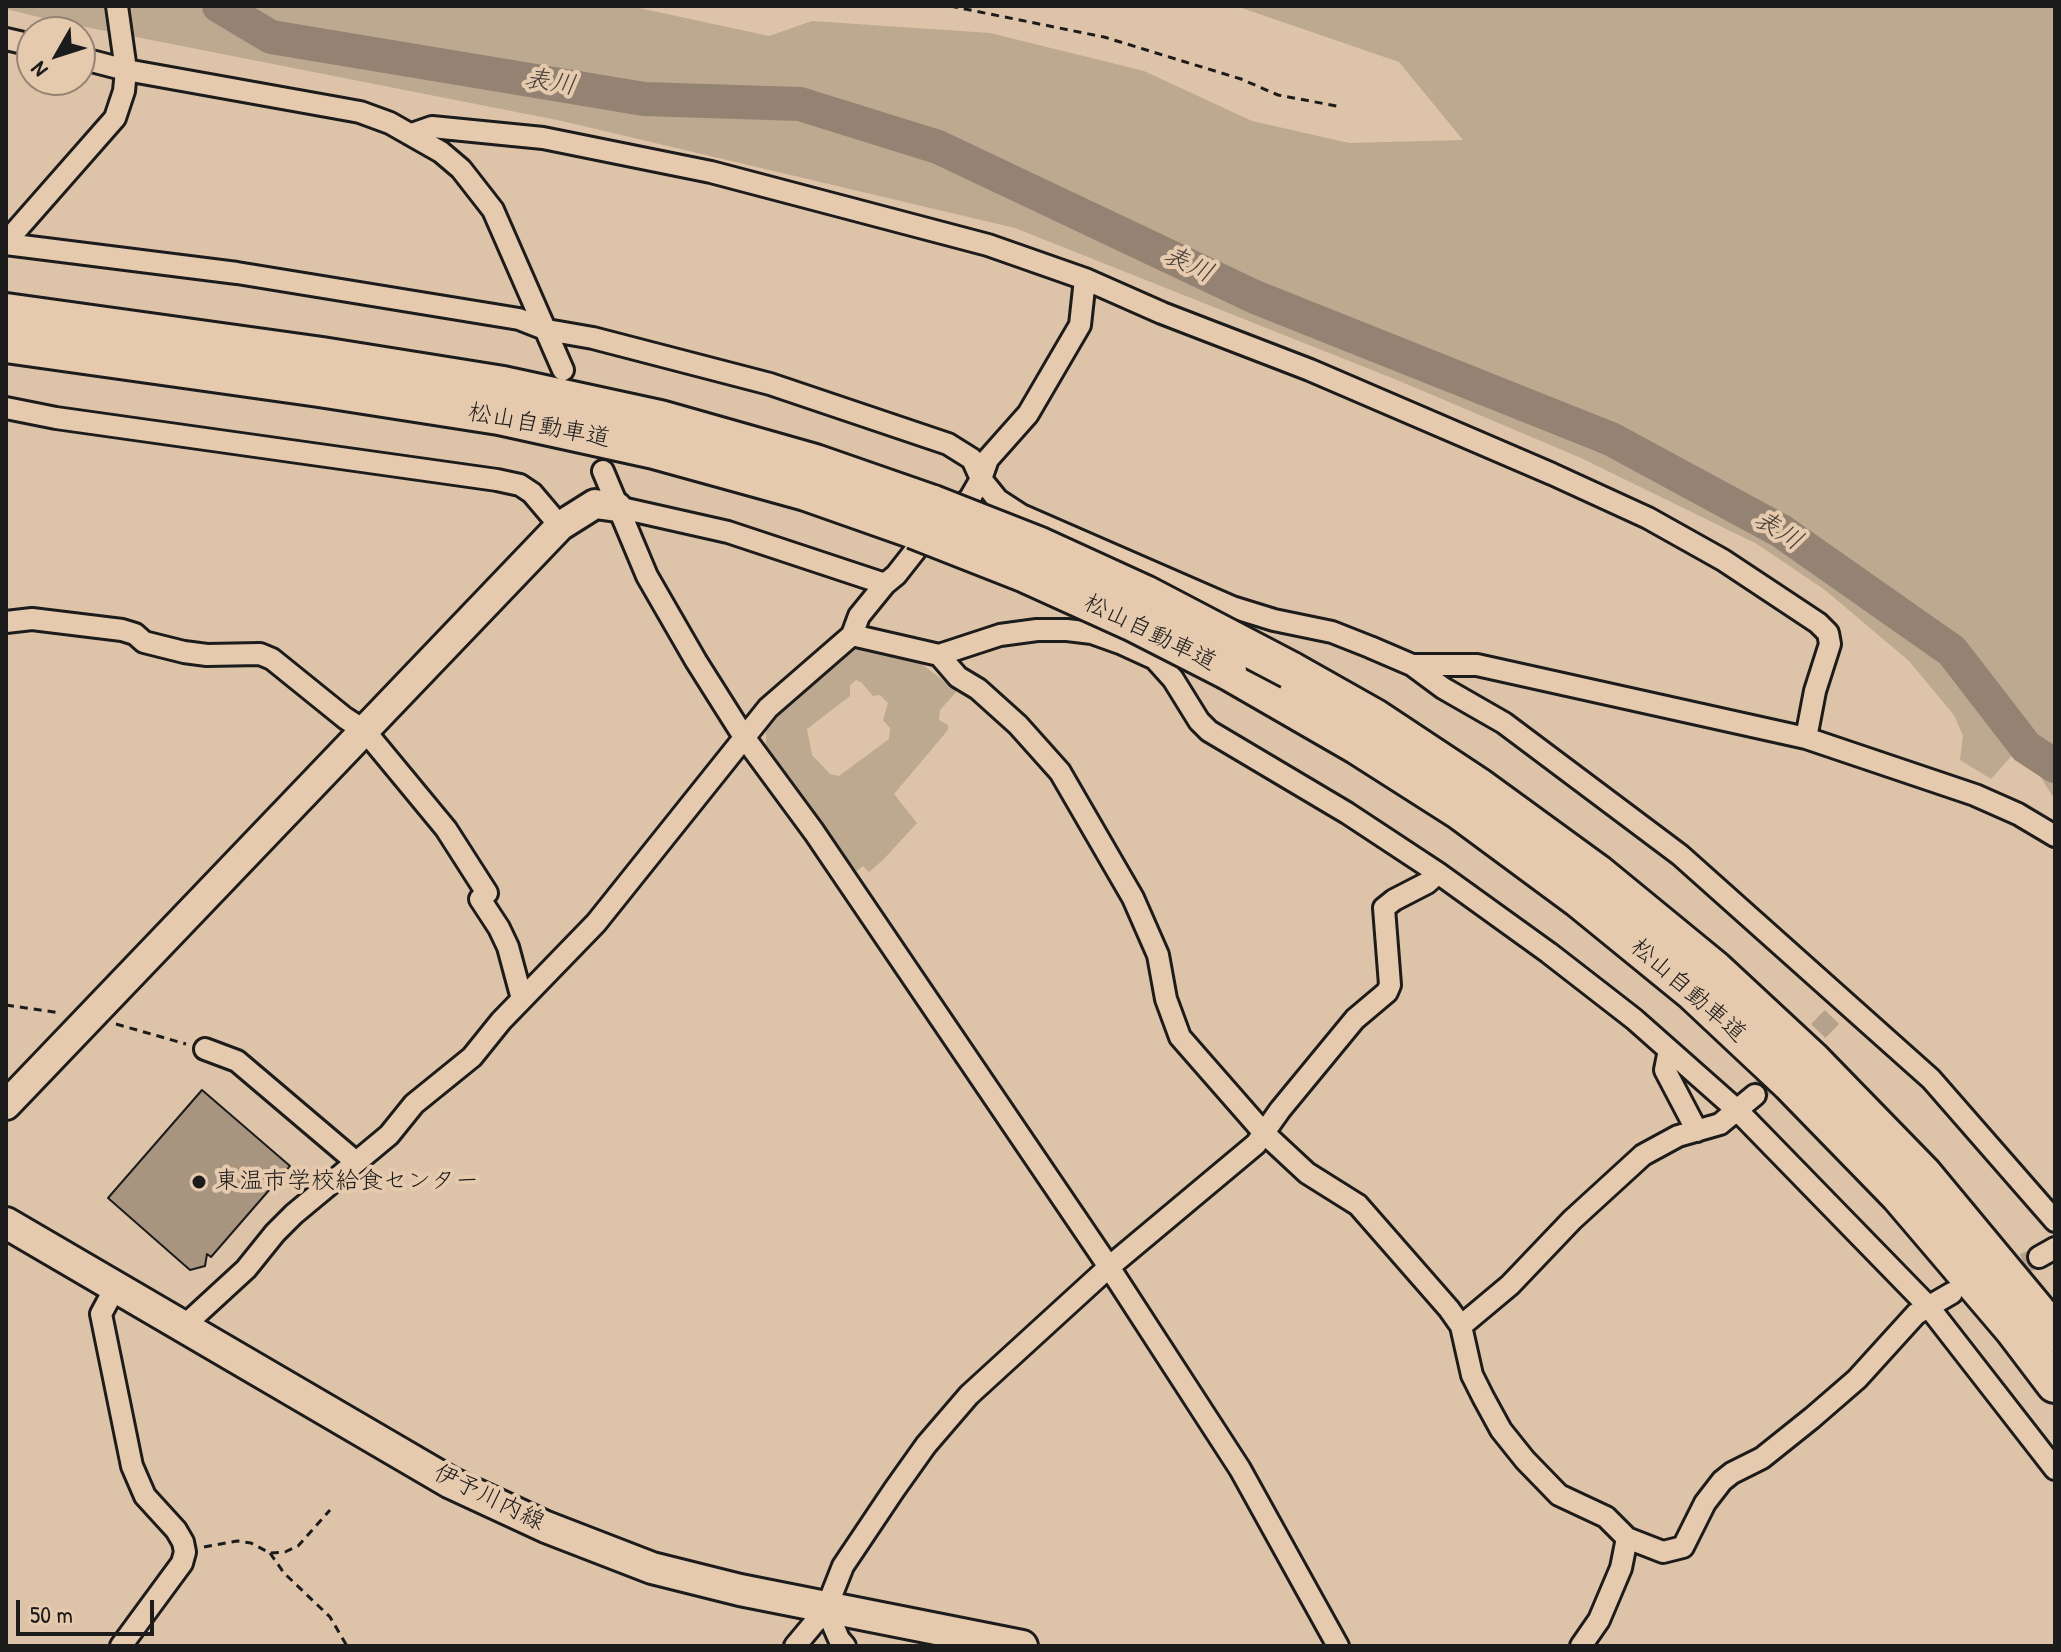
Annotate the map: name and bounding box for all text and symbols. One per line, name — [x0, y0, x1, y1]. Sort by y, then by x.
north arrow — [16, 16, 96, 96]
text: N — [24, 56, 54, 84]
water label: 表川 — [522, 64, 578, 102]
water label: 表川 — [1158, 240, 1218, 290]
street label: 松山自動車道 — [466, 398, 612, 454]
water label: 表川 — [1748, 504, 1808, 558]
street label: 松山自動車道 — [1079, 588, 1221, 678]
street label: 松山自動車道 — [1624, 933, 1752, 1049]
place label: 東温市学校給食センター — [215, 1168, 479, 1196]
marker: 東温市学校給食センター — [190, 1173, 208, 1191]
street label: 伊予川内線 — [429, 1459, 549, 1537]
scale bar — [20, 1584, 158, 1634]
text: 50 m — [30, 1598, 73, 1630]

